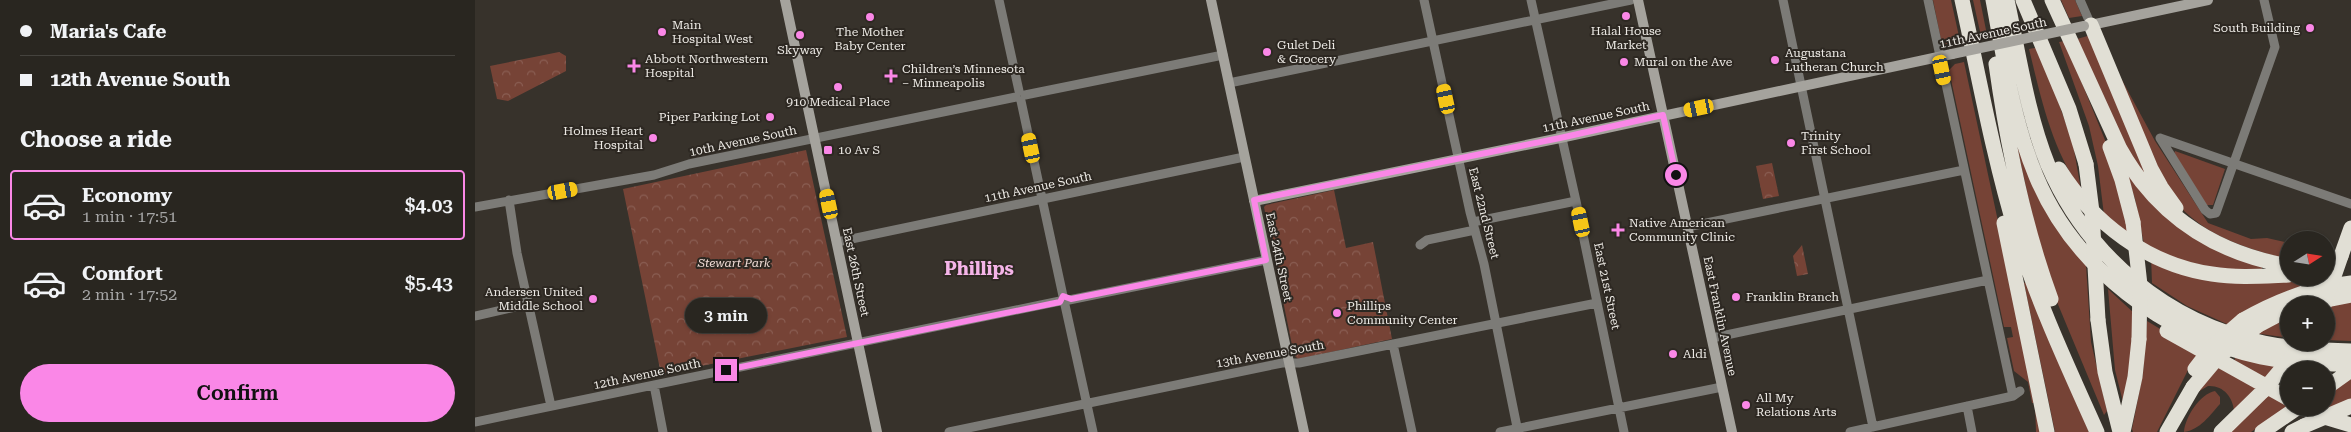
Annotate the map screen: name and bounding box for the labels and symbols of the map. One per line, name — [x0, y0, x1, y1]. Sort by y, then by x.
marker: Halal House Market — [1620, 10, 1632, 22]
marker: The Mother Baby Center — [864, 11, 876, 23]
street label: 11th Avenue South — [1938, 15, 2048, 51]
place label: Main Hospital West — [672, 18, 753, 46]
place label: South Building — [2213, 21, 2300, 35]
marker: South Building — [2304, 22, 2316, 34]
place label: Halal House Market — [1591, 24, 1662, 52]
place label: The Mother Baby Center — [835, 25, 906, 53]
marker: Main Hospital West — [656, 26, 668, 38]
marker: Skyway — [794, 29, 806, 41]
place label: Gulet Deli & Grocery — [1277, 38, 1337, 66]
place label: Skyway — [777, 43, 824, 57]
marker: Gulet Deli & Grocery — [1261, 46, 1273, 58]
place label: Augustana Lutheran Church — [1785, 46, 1884, 74]
place label: Abbott Northwestern Hospital — [645, 52, 768, 80]
marker: Augustana Lutheran Church — [1769, 54, 1781, 66]
car — [1931, 54, 1952, 86]
place label: Mural on the Ave — [1634, 55, 1733, 69]
marker: Mural on the Ave — [1618, 56, 1630, 68]
marker: Abbott Northwestern Hospital — [627, 59, 641, 73]
place label: Children’s Minnesota – Minneapolis — [902, 62, 1025, 90]
marker: Children’s Minnesota – Minneapolis — [884, 69, 898, 83]
marker: 910 Medical Place — [832, 81, 844, 93]
car — [1435, 83, 1456, 115]
place label: 910 Medical Place — [786, 95, 890, 109]
car — [1682, 98, 1715, 118]
street label: 11th Avenue South — [1541, 99, 1651, 135]
place label: Piper Parking Lot — [659, 110, 761, 124]
marker: Piper Parking Lot — [764, 111, 776, 123]
street label: 10th Avenue South — [688, 123, 798, 159]
place label: Holmes Heart Hospital — [563, 124, 644, 152]
place label: Trinity First School — [1801, 129, 1871, 157]
marker: Holmes Heart Hospital — [647, 132, 659, 144]
car — [1020, 132, 1041, 164]
marker: Trinity First School — [1785, 137, 1797, 149]
place label: 10 Av S — [838, 143, 880, 157]
marker: 10 Av S — [822, 144, 834, 156]
route start — [1665, 164, 1687, 186]
street label: East 22nd Street — [1466, 166, 1502, 261]
street label: 11th Avenue South — [983, 169, 1093, 205]
car — [546, 181, 579, 201]
car — [818, 188, 839, 220]
car — [1570, 206, 1591, 238]
street label: East 24th Street — [1263, 211, 1295, 303]
place label: Native American Community Clinic — [1629, 216, 1735, 244]
marker: Native American Community Clinic — [1611, 223, 1625, 237]
street label: East 26th Street — [840, 226, 872, 318]
north arrow — [2280, 231, 2335, 286]
street label: East 21st Street — [1591, 241, 1623, 331]
street label: East Franklin Avenue — [1700, 255, 1740, 378]
park label: Stewart Park — [697, 256, 771, 270]
district label: Phillips — [944, 258, 1014, 279]
place label: Andersen United Middle School — [485, 285, 583, 313]
place label: Franklin Branch — [1746, 290, 1839, 304]
marker: Franklin Branch — [1730, 291, 1742, 303]
marker: Andersen United Middle School — [587, 293, 599, 305]
callout: 3 min — [685, 298, 767, 332]
place label: Phillips Community Center — [1347, 299, 1458, 327]
marker: Phillips Community Center — [1331, 307, 1343, 319]
street label: 13th Avenue South — [1215, 338, 1325, 370]
place label: Aldi — [1683, 347, 1707, 361]
marker: Aldi — [1667, 348, 1679, 360]
street label: 12th Avenue South — [592, 356, 702, 392]
route end — [715, 359, 737, 381]
place label: All My Relations Arts — [1756, 391, 1837, 419]
marker: All My Relations Arts — [1740, 399, 1752, 411]

